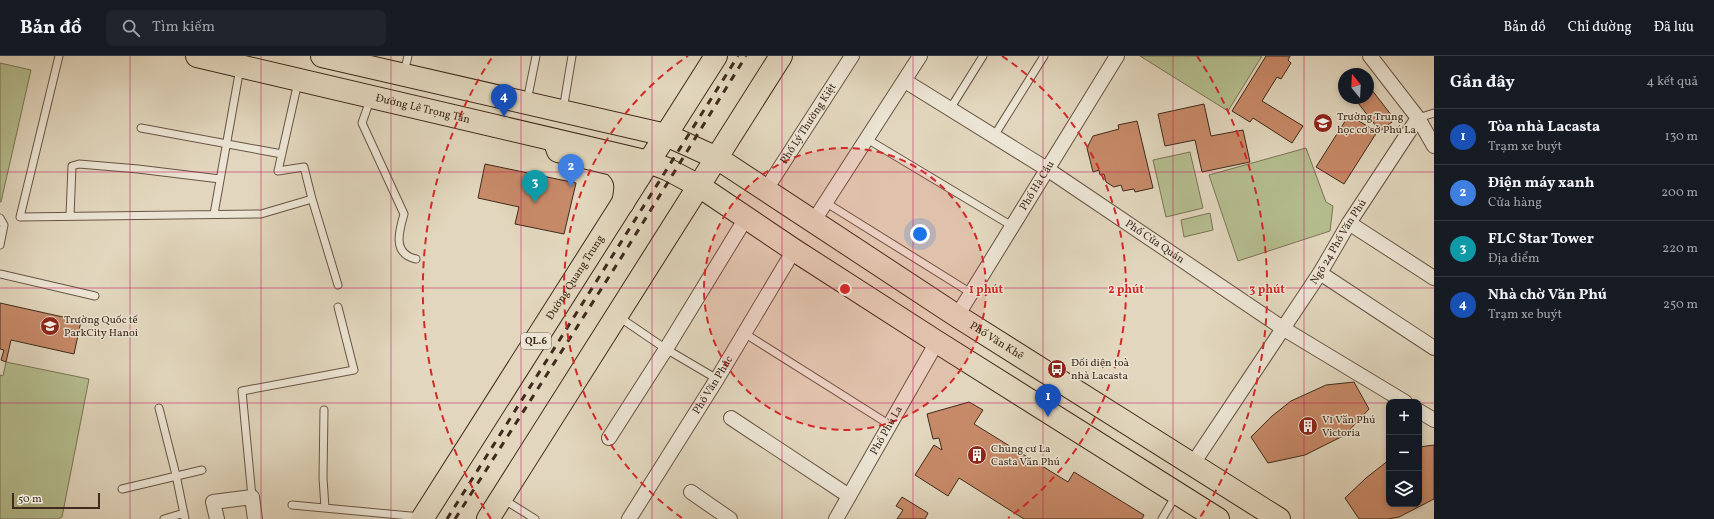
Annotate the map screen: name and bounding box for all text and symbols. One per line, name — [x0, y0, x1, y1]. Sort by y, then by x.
search box — [106, 10, 386, 46]
text: Bản đồ — [20, 15, 82, 41]
icon: search — [120, 17, 142, 39]
text: Tìm kiếm — [152, 17, 215, 38]
text: Bản đồ — [1504, 18, 1546, 37]
text: Chỉ đường — [1568, 18, 1632, 37]
text: Đã lưu — [1654, 18, 1694, 37]
north arrow — [1338, 68, 1374, 104]
text: Gần đây — [1450, 71, 1515, 94]
text: 4 kết quả — [1647, 73, 1698, 91]
street label: Phố Lý Thường Kiệt — [777, 80, 840, 167]
pin: 4 — [491, 84, 517, 117]
street label: Đường Lê Trọng Tấn — [374, 91, 472, 127]
place label: Trường Trung học cơ sở Phú La — [1337, 110, 1416, 138]
school or university icon: Trường Trung học cơ sở Phú La — [1312, 112, 1334, 134]
text: Tòa nhà Lacasta — [1488, 117, 1600, 138]
text: 1 — [1460, 128, 1466, 146]
text: 130 m — [1665, 128, 1698, 146]
text: Trạm xe buýt — [1488, 138, 1562, 156]
pin: 2 — [558, 154, 584, 187]
street label: Phố Hà Cầu — [1016, 158, 1058, 213]
pin: 3 — [522, 170, 548, 203]
text: Điện máy xanh — [1488, 173, 1594, 194]
text: 2 — [1460, 184, 1466, 202]
text: 200 m — [1661, 184, 1698, 202]
text: Cửa hàng — [1488, 194, 1542, 212]
street label: Ngõ 24 Phố Văn Phú — [1307, 196, 1370, 288]
street label: Phố Cửa Quán — [1122, 216, 1188, 267]
your location — [910, 224, 930, 244]
text: FLC Star Tower — [1488, 229, 1594, 250]
street label: Đường Quang Trung — [543, 232, 608, 323]
text: 3 — [1460, 240, 1466, 258]
text: 220 m — [1662, 240, 1698, 258]
text: Địa điểm — [1488, 250, 1539, 268]
centre of rings — [838, 282, 852, 296]
text: 1 phút — [969, 282, 1004, 298]
text: 2 phút — [1108, 282, 1144, 298]
text: 3 phút — [1249, 282, 1285, 298]
text: Nhà chờ Văn Phú — [1488, 285, 1607, 306]
text: 4 — [1459, 296, 1467, 314]
text: 250 m — [1663, 296, 1698, 314]
text: Trạm xe buýt — [1488, 306, 1562, 324]
place label: Trường Quốc tế ParkCity Hanoi — [64, 313, 139, 341]
school or university icon: Trường Quốc tế ParkCity Hanoi — [39, 315, 61, 337]
street label: Phố Văn Khê — [967, 318, 1026, 364]
road number: QL.6 — [521, 333, 551, 349]
street label: Phố Văn Phúc — [689, 353, 737, 417]
place label: Đối diện toà nhà Lacasta — [1071, 356, 1129, 384]
bus stop icon: Đối diện toà nhà Lacasta — [1046, 358, 1068, 380]
pin: 1 — [1035, 384, 1061, 417]
map controls — [1386, 399, 1422, 507]
button: + — [1386, 399, 1422, 435]
street label: Phố Phú La — [867, 403, 907, 458]
place label: V1 Văn Phú Victoria — [1322, 413, 1376, 441]
building icon: V1 Văn Phú Victoria — [1297, 415, 1319, 437]
button: − — [1386, 435, 1422, 471]
place label: Chung cư La Casta Văn Phú — [991, 442, 1060, 470]
building icon: Chung cư La Casta Văn Phú — [966, 444, 988, 466]
button: layers — [1386, 471, 1422, 507]
scale bar — [12, 491, 100, 510]
text: 50 m — [18, 492, 42, 507]

